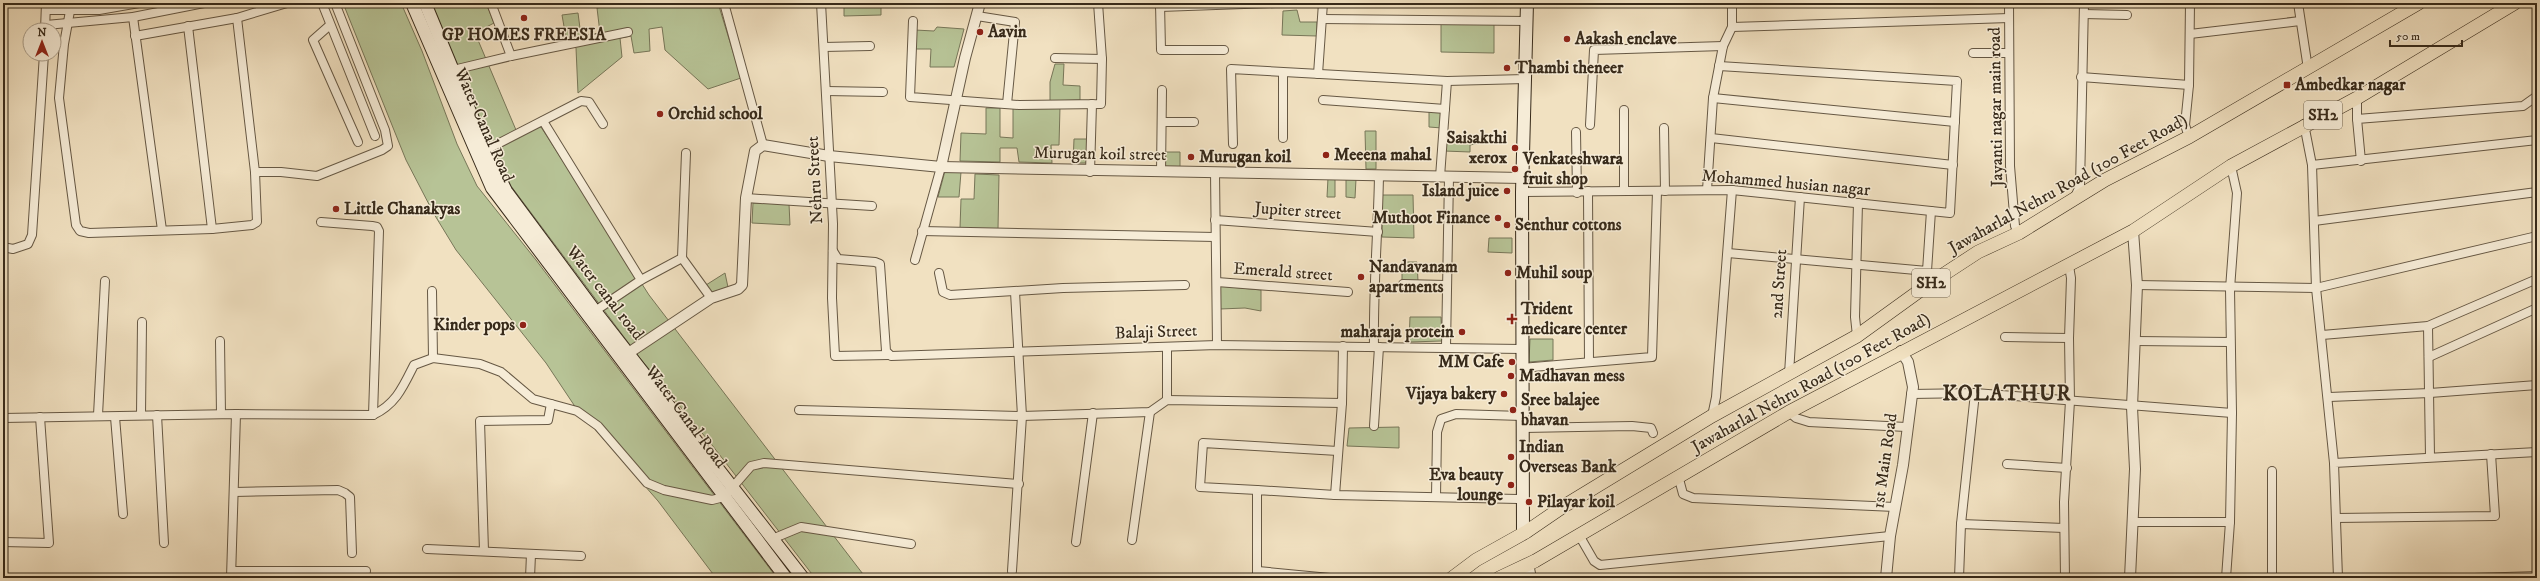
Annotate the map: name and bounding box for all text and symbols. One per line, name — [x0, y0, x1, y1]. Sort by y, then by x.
marker: GP HOMES FREESIA — [519, 13, 529, 23]
place label: Aavin — [987, 21, 1027, 43]
north arrow — [22, 22, 62, 62]
scale bar — [2390, 22, 2462, 48]
place label: GP HOMES FREESIA — [442, 24, 607, 46]
text: N — [37, 26, 47, 40]
street label: Jayanti nagar main road — [1984, 26, 2008, 189]
marker: Aavin — [975, 27, 985, 37]
place label: Aakash enclave — [1574, 28, 1677, 50]
text: 50 m — [2396, 29, 2420, 44]
marker: Aakash enclave — [1562, 34, 1572, 44]
place label: Thambi theneer — [1514, 57, 1624, 79]
marker: Thambi theneer — [1502, 63, 1512, 73]
street label: Water Canal Road — [449, 64, 519, 186]
place label: Ambedkar nagar — [2294, 74, 2406, 96]
marker: Ambedkar nagar — [2282, 80, 2292, 90]
road number: SH2 — [2304, 101, 2342, 129]
place label: Orchid school — [668, 103, 763, 125]
marker: Orchid school — [655, 109, 665, 119]
street label: Jawaharlal Nehru Road (100 Feet Road) — [1943, 109, 2191, 260]
place label: Saisakthi xerox — [1446, 127, 1508, 169]
street label: Nehru Street — [802, 135, 828, 225]
street label: Murugan koil street — [1033, 142, 1167, 166]
marker: Saisakthi xerox — [1510, 143, 1520, 153]
place label: Meeena mahal — [1334, 144, 1432, 166]
place label: Murugan koil — [1199, 146, 1292, 168]
place label: Venkateshwara fruit shop — [1522, 148, 1624, 190]
marker: Meeena mahal — [1321, 150, 1331, 160]
marker: Murugan koil — [1186, 152, 1196, 162]
marker: Venkateshwara fruit shop — [1510, 164, 1520, 174]
street label: Mohammed husian nagar — [1701, 165, 1872, 201]
place label: Island juice — [1422, 180, 1499, 202]
marker: Island juice — [1502, 186, 1512, 196]
street label: Jupiter street — [1252, 197, 1343, 225]
place label: Little Chanakyas — [344, 198, 460, 220]
marker: Little Chanakyas — [331, 204, 341, 214]
place label: Muthoot Finance — [1372, 207, 1490, 229]
marker: Muthoot Finance — [1493, 213, 1503, 223]
place label: Senthur cottons — [1515, 214, 1622, 236]
marker: Senthur cottons — [1502, 220, 1512, 230]
street label: Water canal road — [561, 241, 649, 345]
street label: 2nd Street — [1766, 248, 1792, 319]
place label: Nandavanam apartments — [1369, 256, 1458, 298]
street label: Emerald street — [1233, 258, 1334, 286]
place label: Muhil soup — [1516, 262, 1593, 284]
marker: Muhil soup — [1503, 268, 1513, 278]
road number: SH2 — [1912, 269, 1950, 297]
marker: Nandavanam apartments — [1356, 272, 1366, 282]
place label: Trident medicare center — [1520, 298, 1628, 340]
street label: Jawaharlal Nehru Road (100 Feet Road) — [1686, 308, 1934, 459]
marker: Trident medicare center — [1506, 313, 1518, 325]
place label: Kinder pops — [433, 314, 515, 336]
marker: Kinder pops — [518, 320, 528, 330]
street label: Balaji Street — [1114, 320, 1198, 344]
place label: maharaja protein — [1341, 321, 1454, 343]
marker: maharaja protein — [1457, 327, 1467, 337]
place label: MM Cafe — [1438, 351, 1504, 373]
marker: MM Cafe — [1507, 357, 1517, 367]
street label: Water Canal Road — [640, 361, 732, 473]
place label: Madhavan mess — [1519, 365, 1625, 387]
marker: Madhavan mess — [1506, 371, 1516, 381]
district label: KOLATHUR — [1943, 381, 2072, 407]
place label: Vijaya bakery — [1405, 383, 1497, 405]
marker: Vijaya bakery — [1499, 389, 1509, 399]
place label: Sree balajee bhavan — [1520, 389, 1600, 431]
marker: Sree balajee bhavan — [1508, 405, 1518, 415]
street label: 1st Main Road — [1867, 411, 1903, 510]
place label: Indian Overseas Bank — [1519, 436, 1617, 478]
marker: Indian Overseas Bank — [1506, 452, 1516, 462]
place label: Eva beauty lounge — [1429, 464, 1504, 506]
marker: Eva beauty lounge — [1506, 480, 1516, 490]
place label: Pilayar koil — [1537, 491, 1616, 513]
marker: Pilayar koil — [1524, 497, 1534, 507]

